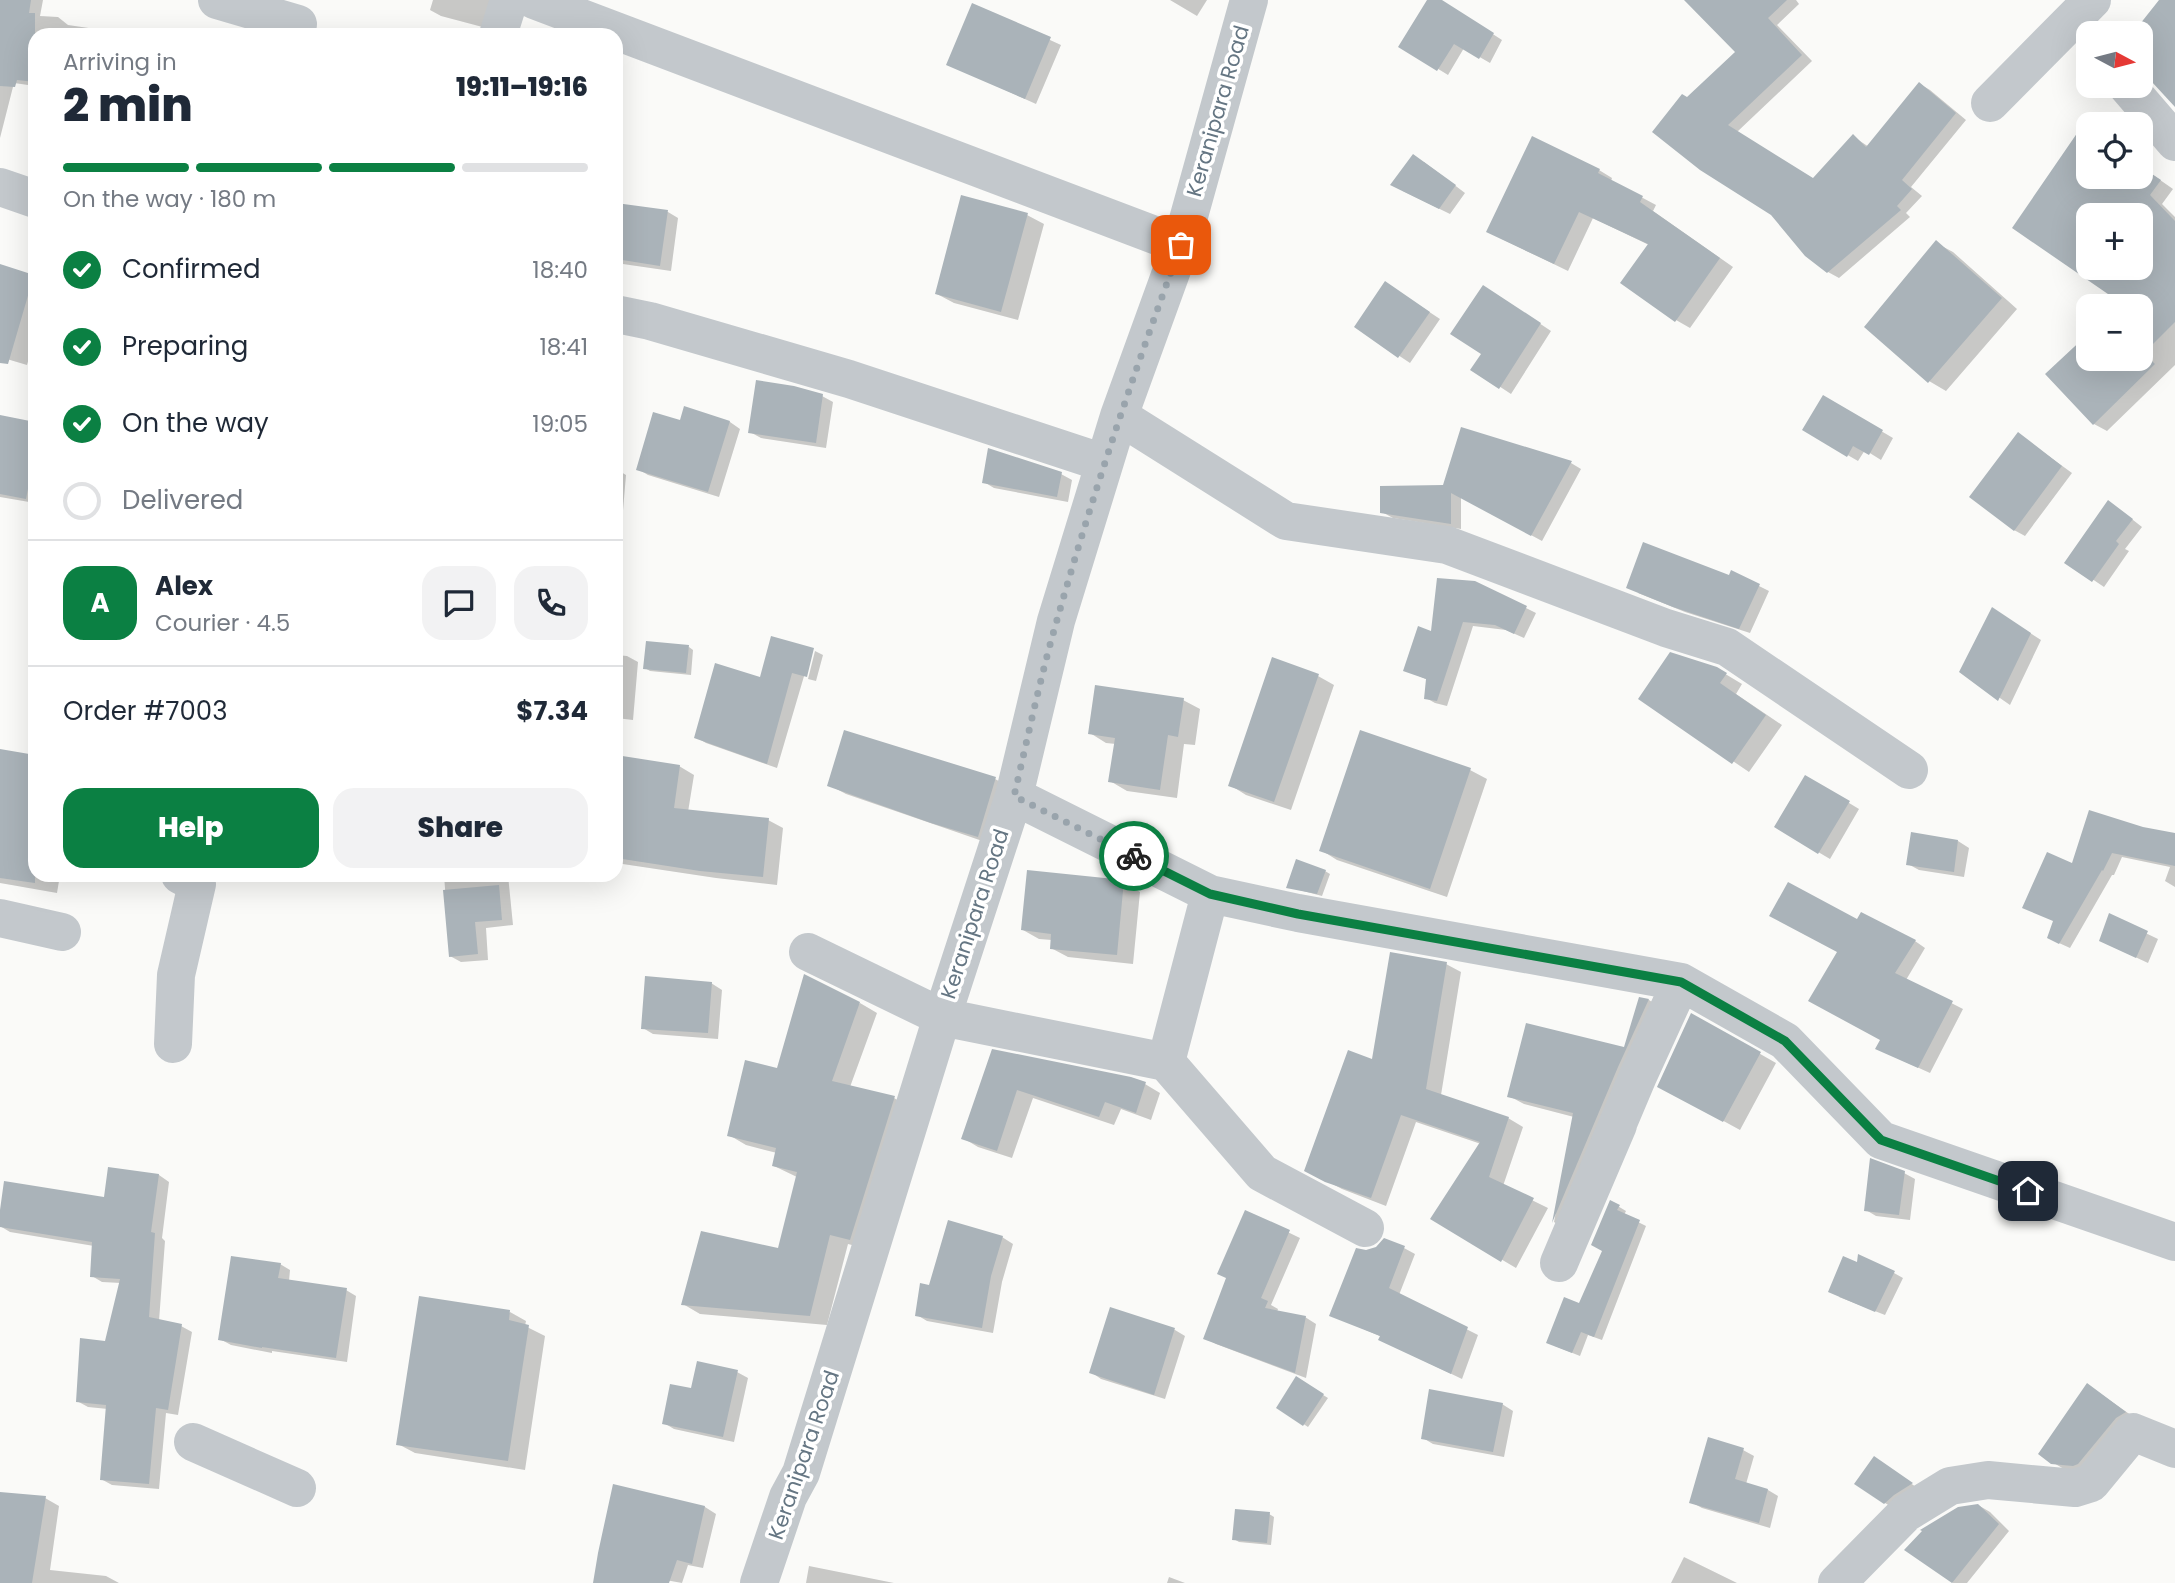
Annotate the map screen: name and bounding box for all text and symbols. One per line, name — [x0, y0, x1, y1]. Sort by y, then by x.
north arrow — [2076, 21, 2152, 98]
map controls — [2076, 21, 2153, 371]
street label: Keranipara Road — [1179, 22, 1256, 200]
text: Arriving in — [63, 46, 177, 78]
text: 19:11–19:16 — [456, 69, 588, 105]
text: 2 min — [63, 73, 193, 137]
button: locate — [2076, 112, 2153, 189]
text: On the way · 180 m — [63, 183, 276, 215]
button: + — [2076, 203, 2153, 280]
pin — [1151, 215, 1211, 275]
icon: bag — [1162, 226, 1200, 264]
icon: check — [63, 251, 101, 289]
text: Confirmed — [122, 251, 260, 287]
text: 18:40 — [532, 254, 588, 286]
button: − — [2076, 294, 2153, 371]
icon: check — [63, 328, 101, 366]
text: Preparing — [122, 328, 248, 364]
text: 18:41 — [539, 331, 588, 363]
icon: check — [63, 405, 101, 443]
text: On the way — [122, 405, 269, 441]
text: 19:05 — [532, 408, 588, 440]
text: Delivered — [122, 482, 243, 518]
button: chat — [422, 566, 496, 640]
button: phone — [514, 566, 588, 640]
text: Alex — [155, 568, 213, 604]
text: A — [90, 585, 110, 621]
text: Courier · 4.5 — [155, 607, 290, 639]
text: Order #7003 — [63, 693, 227, 729]
text: $7.34 — [516, 693, 588, 729]
button: Help — [63, 788, 319, 868]
button: Share — [333, 788, 588, 868]
courier — [1099, 821, 1169, 891]
street label: Keranipara Road — [933, 825, 1016, 1002]
icon: bike — [1115, 837, 1153, 875]
pin — [1998, 1161, 2058, 1221]
icon: home — [2009, 1172, 2047, 1210]
street label: Keranipara Road — [761, 1366, 846, 1543]

